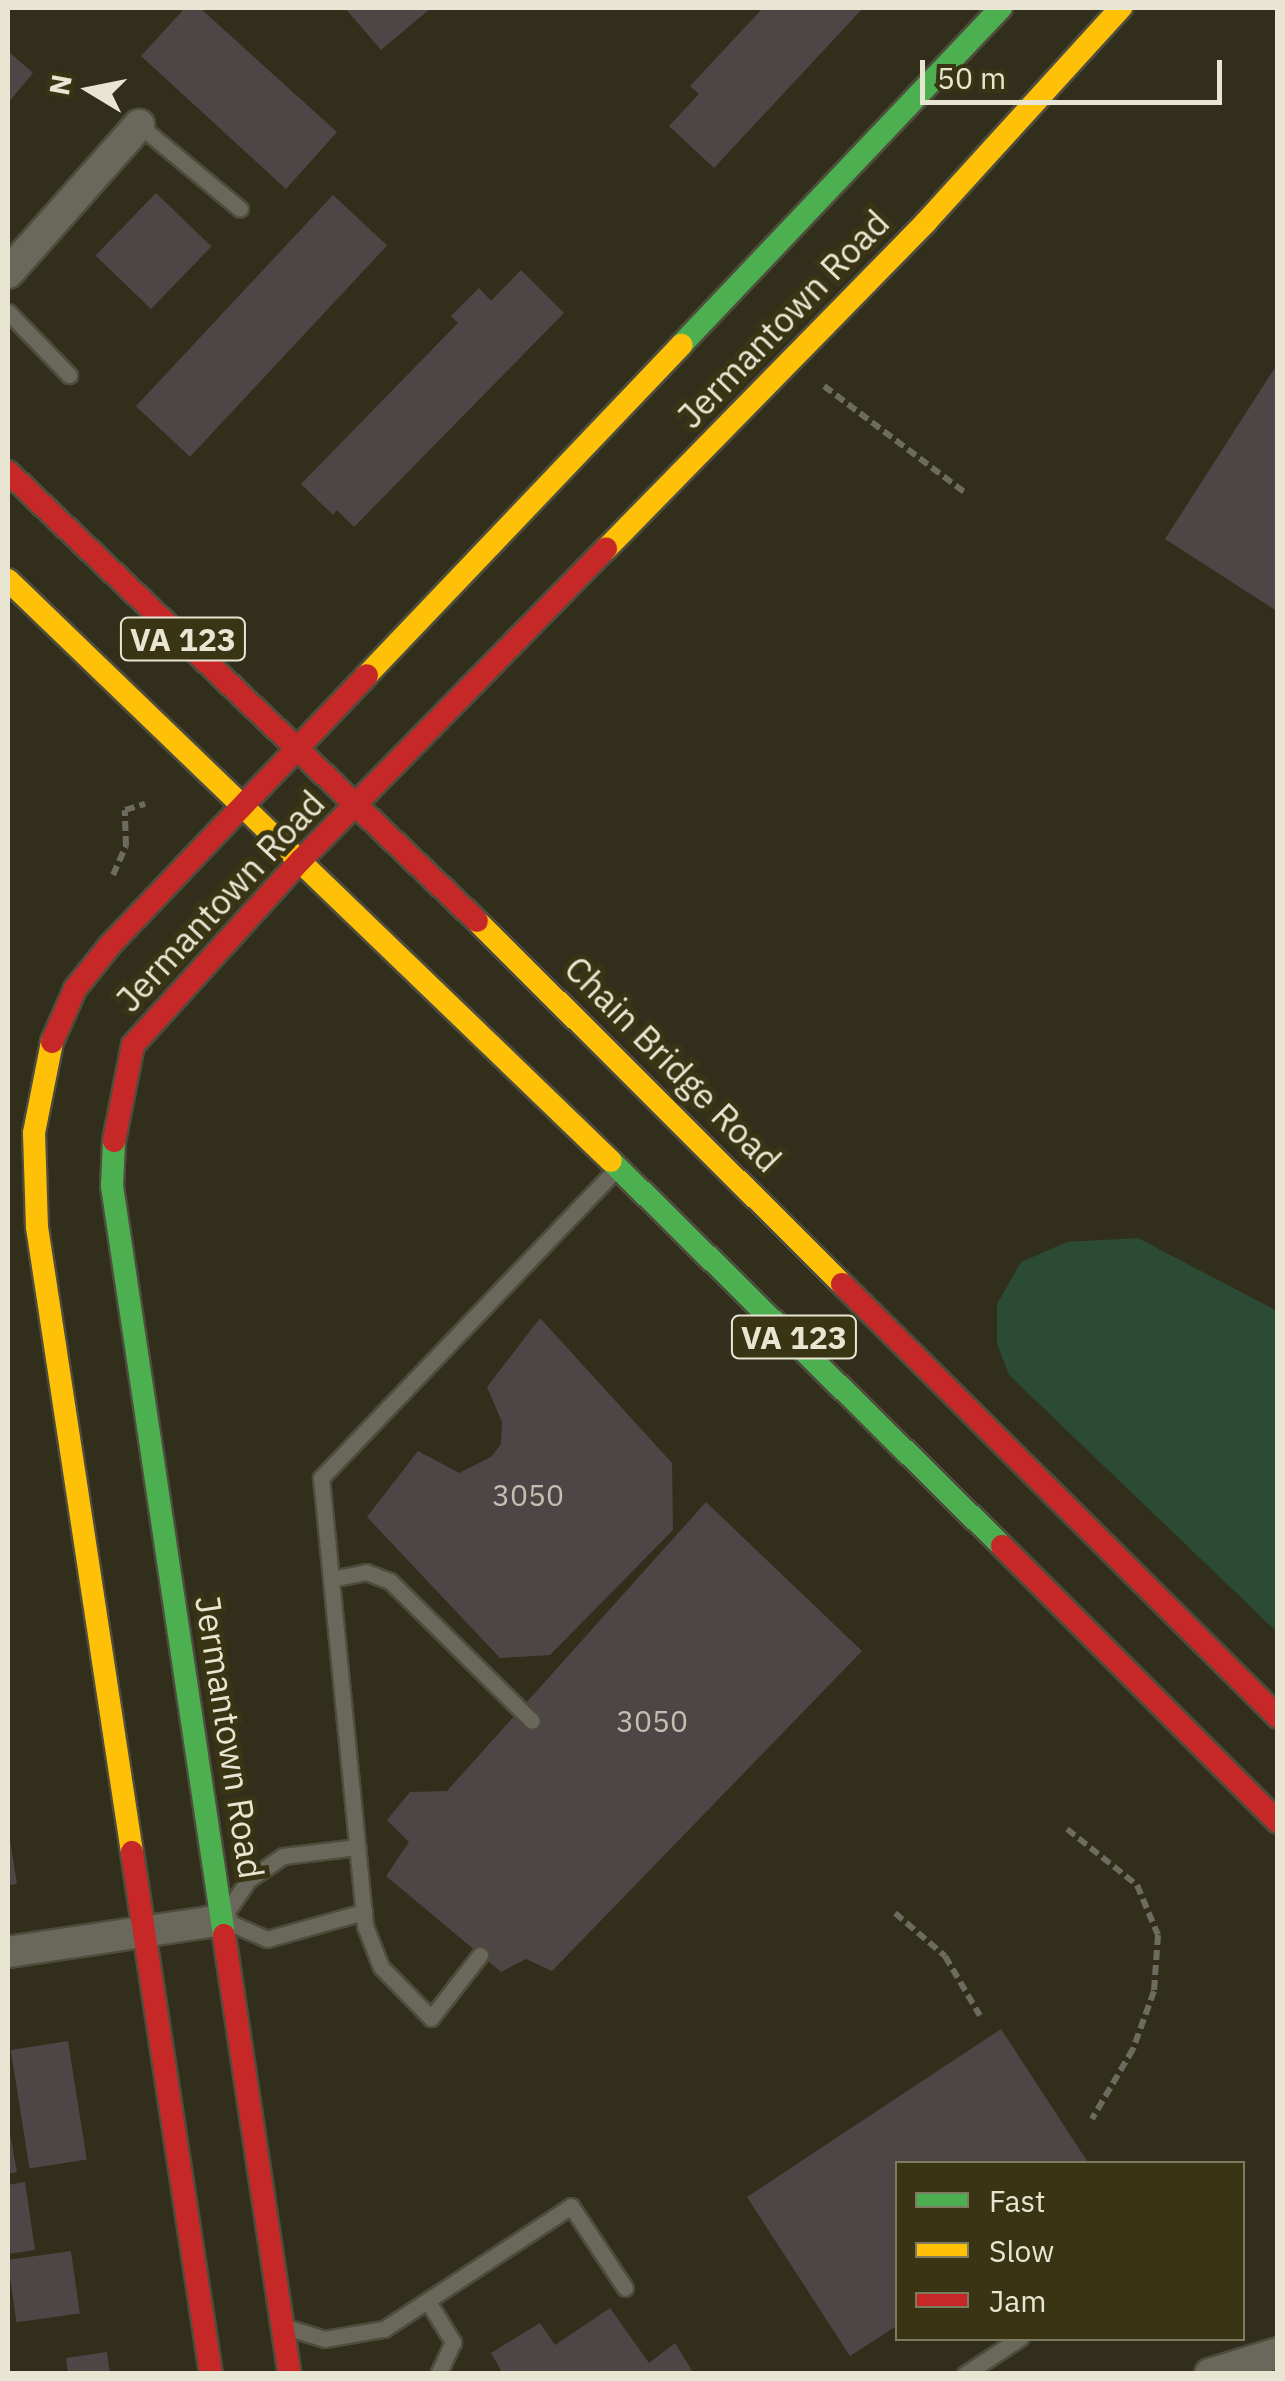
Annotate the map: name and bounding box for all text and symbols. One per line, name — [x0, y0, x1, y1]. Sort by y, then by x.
north arrow — [40, 40, 140, 140]
scale bar — [925, 40, 1228, 102]
text: 50 m — [937, 58, 1006, 97]
text: N — [40, 72, 80, 98]
street label: Jermantown Road — [669, 202, 897, 436]
road number: VA 123 — [118, 612, 248, 666]
street label: Jermantown Road — [107, 782, 333, 1020]
street label: Chain Bridge Road — [556, 947, 790, 1181]
road number: VA 123 — [729, 1310, 859, 1364]
house number: 3050 — [492, 1477, 564, 1513]
street label: Jermantown Road — [187, 1592, 273, 1882]
house number: 3050 — [616, 1703, 688, 1739]
legend — [895, 2161, 1245, 2341]
text: Fast — [989, 2181, 1046, 2220]
text: Slow — [989, 2231, 1054, 2270]
text: Jam — [989, 2281, 1047, 2320]

